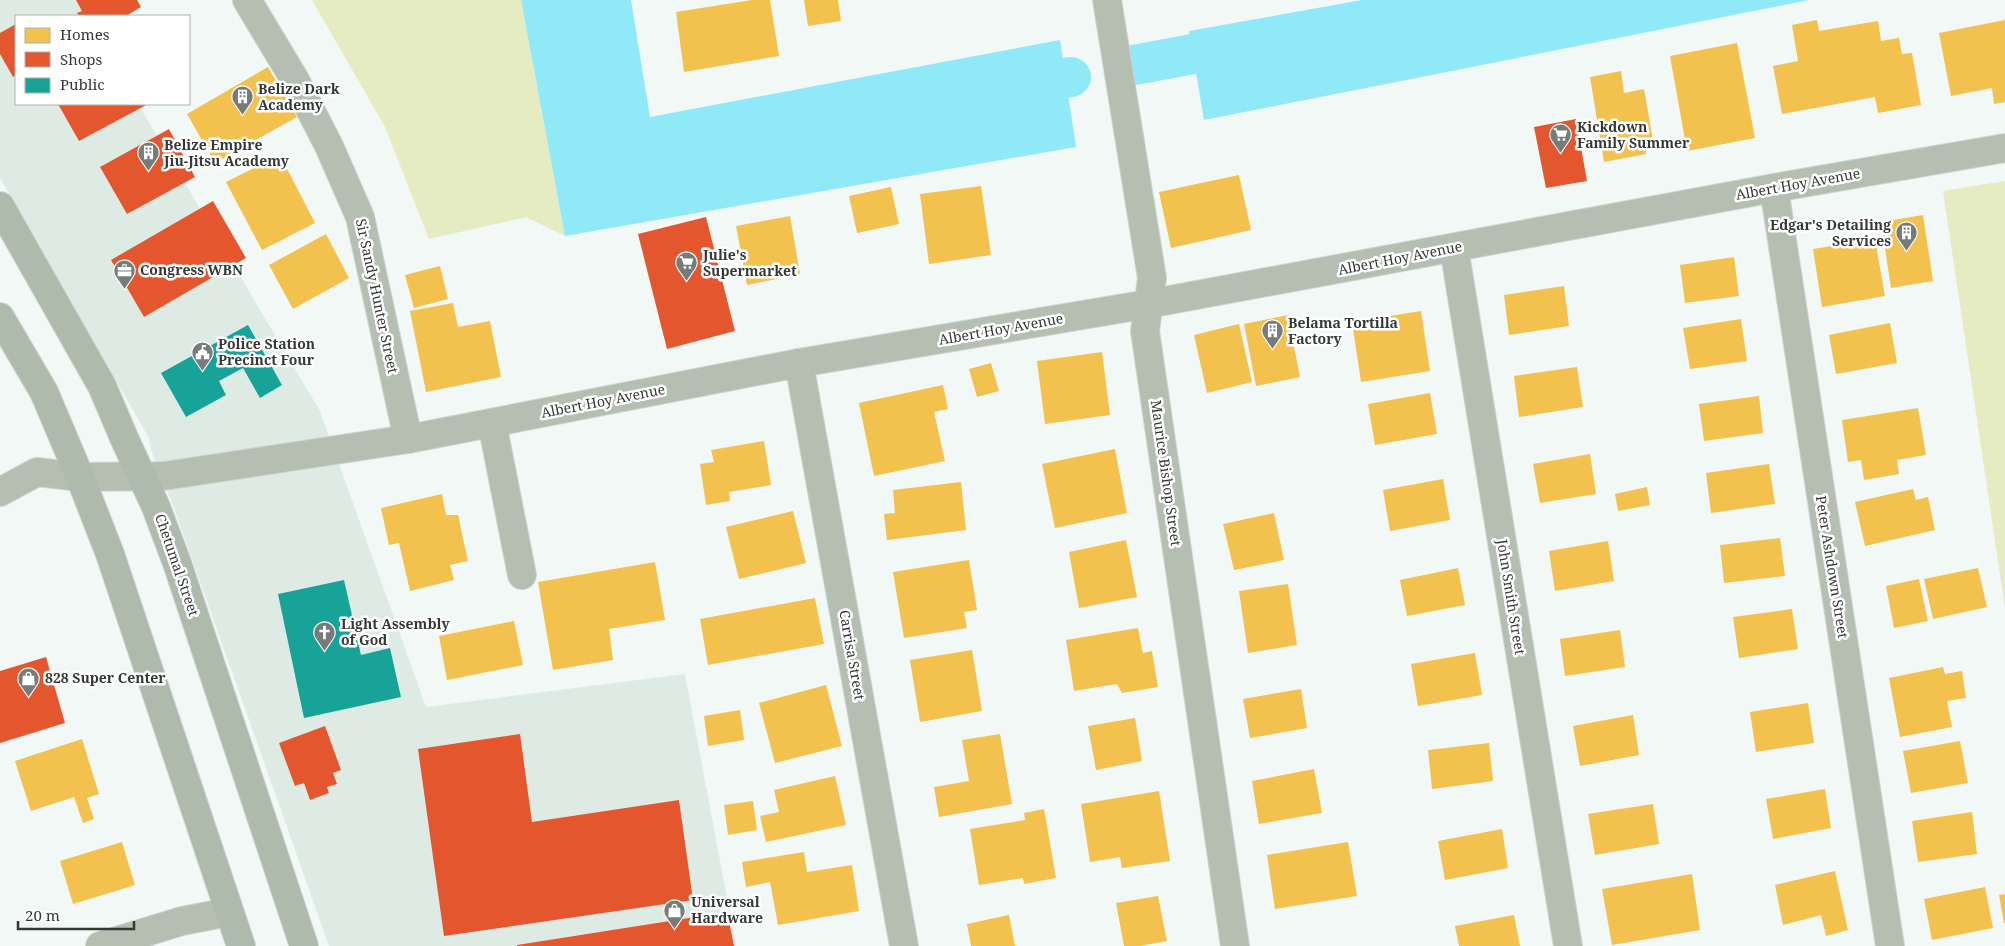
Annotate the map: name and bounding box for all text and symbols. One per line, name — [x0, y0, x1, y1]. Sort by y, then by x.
legend — [15, 15, 190, 105]
text: Homes — [60, 24, 110, 44]
text: Shops — [60, 49, 103, 69]
text: Public — [60, 74, 105, 94]
place label: Belize Dark Academy — [258, 79, 340, 114]
building icon: Belize Dark Academy — [230, 85, 254, 116]
place label: Kickdown Family Summer — [1577, 117, 1690, 152]
supermarket icon: Kickdown Family Summer — [1549, 123, 1573, 154]
place label: Belize Empire Jiu-Jitsu Academy — [163, 135, 290, 170]
building icon: Belize Empire Jiu-Jitsu Academy — [136, 141, 160, 172]
street label: Albert Hoy Avenue — [1734, 163, 1862, 204]
place label: Edgar's Detailing Services — [1770, 215, 1891, 250]
street label: Sir Sandy Hunter Street — [352, 217, 403, 375]
building icon: Edgar's Detailing Services — [1895, 221, 1919, 252]
street label: Albert Hoy Avenue — [1336, 236, 1464, 279]
place label: Julie's Supermarket — [702, 245, 797, 280]
supermarket icon: Julie's Supermarket — [675, 251, 699, 282]
office icon: Congress WBN — [112, 258, 136, 289]
place label: Congress WBN — [140, 260, 243, 279]
street label: Albert Hoy Avenue — [937, 308, 1065, 349]
place label: Belama Tortilla Factory — [1288, 313, 1398, 348]
building icon: Belama Tortilla Factory — [1260, 319, 1284, 350]
place label: Police Station Precinct Four — [218, 334, 315, 369]
public building icon: Police Station Precinct Four — [190, 340, 214, 371]
street label: Albert Hoy Avenue — [539, 379, 667, 422]
street label: Maurice Bishop Street — [1147, 399, 1186, 547]
street label: Peter Ashdown Street — [1812, 494, 1853, 640]
street label: Chetumal Street — [151, 511, 204, 619]
street label: John Smith Street — [1493, 537, 1530, 656]
street label: Carrisa Street — [835, 608, 870, 701]
place label: Light Assembly of God — [341, 614, 450, 649]
church icon: Light Assembly of God — [313, 620, 337, 651]
shop icon: 828 Super Center — [17, 666, 41, 697]
place label: 828 Super Center — [45, 668, 166, 687]
place label: Universal Hardware — [691, 892, 763, 927]
scale bar — [18, 898, 134, 930]
shop icon: Universal Hardware — [663, 898, 687, 929]
text: 20 m — [25, 905, 60, 925]

